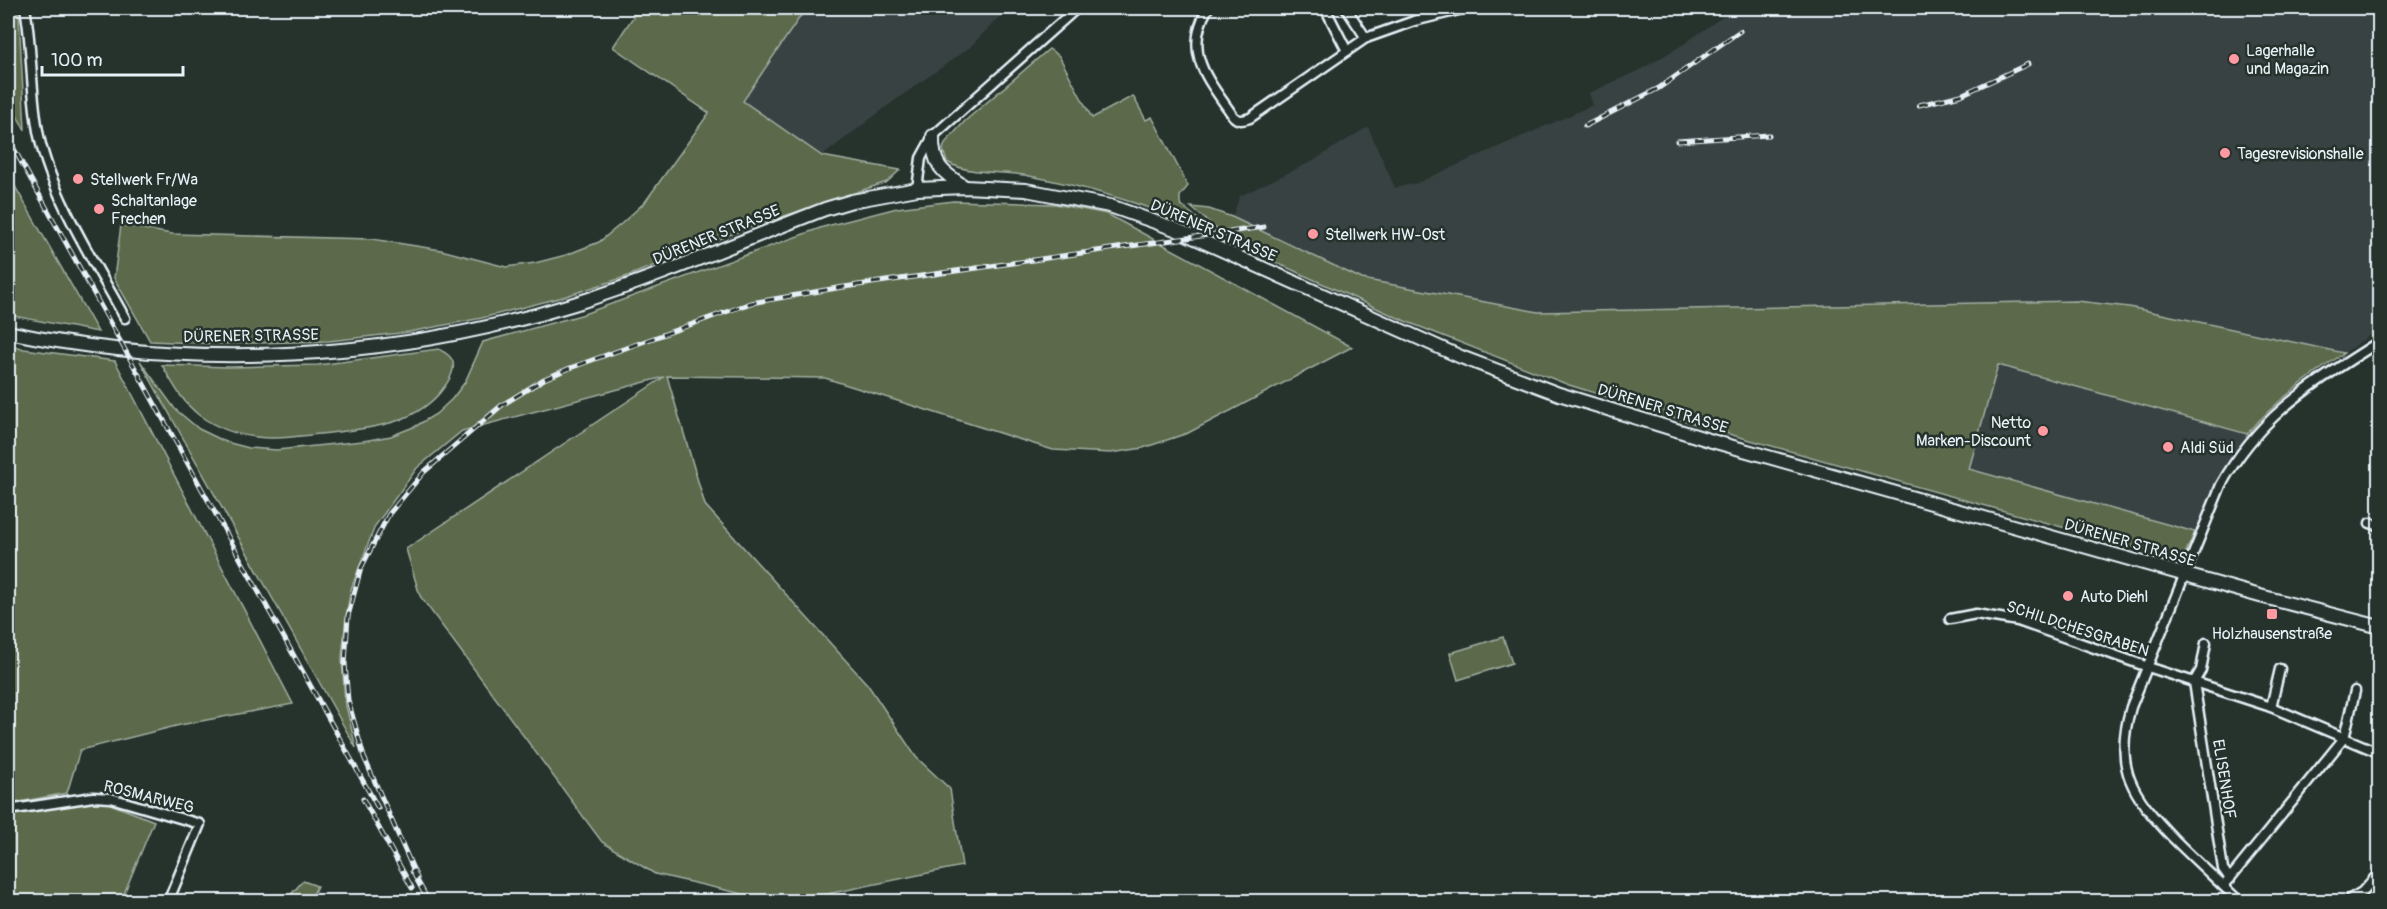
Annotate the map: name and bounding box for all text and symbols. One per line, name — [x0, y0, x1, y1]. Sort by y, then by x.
scale bar — [42, 39, 183, 77]
place label: Lagerhalle und Magazin — [2246, 41, 2329, 79]
text: 100 m — [51, 49, 103, 72]
marker: Lagerhalle und Magazin — [2227, 52, 2241, 66]
place label: Tagesrevisionshalle — [2237, 144, 2364, 164]
marker: Tagesrevisionshalle — [2218, 146, 2232, 160]
place label: Stellwerk Fr/Wa — [90, 170, 198, 190]
marker: Stellwerk Fr/Wa — [71, 172, 85, 186]
place label: Schaltanlage Frechen — [111, 191, 197, 229]
street label: DÜRENER STRASSE — [1147, 195, 1280, 267]
street label: DÜRENER STRASSE — [650, 200, 783, 270]
marker: Schaltanlage Frechen — [92, 202, 106, 216]
place label: Stellwerk HW-Ost — [1325, 225, 1446, 245]
marker: Stellwerk HW-Ost — [1306, 227, 1320, 241]
street label: DÜRENER STRASSE — [183, 325, 319, 347]
street label: DÜRENER STRASSE — [1595, 380, 1730, 438]
place label: Netto Marken-Discount — [1916, 413, 2032, 451]
marker: Netto Marken-Discount — [2036, 424, 2050, 438]
place label: Aldi Süd — [2180, 438, 2234, 458]
marker: Aldi Süd — [2161, 440, 2175, 454]
street label: DÜRENER STRASSE — [2062, 515, 2198, 571]
place label: Auto Diehl — [2080, 587, 2148, 607]
marker: Auto Diehl — [2061, 589, 2075, 603]
street label: SCHILDCHESGRABEN — [2004, 596, 2152, 661]
marker: Holzhausenstraße — [2265, 607, 2279, 621]
place label: Holzhausenstraße — [2212, 624, 2332, 644]
street label: ELISENHOF — [2208, 738, 2240, 821]
street label: ROSMARWEG — [101, 776, 196, 818]

